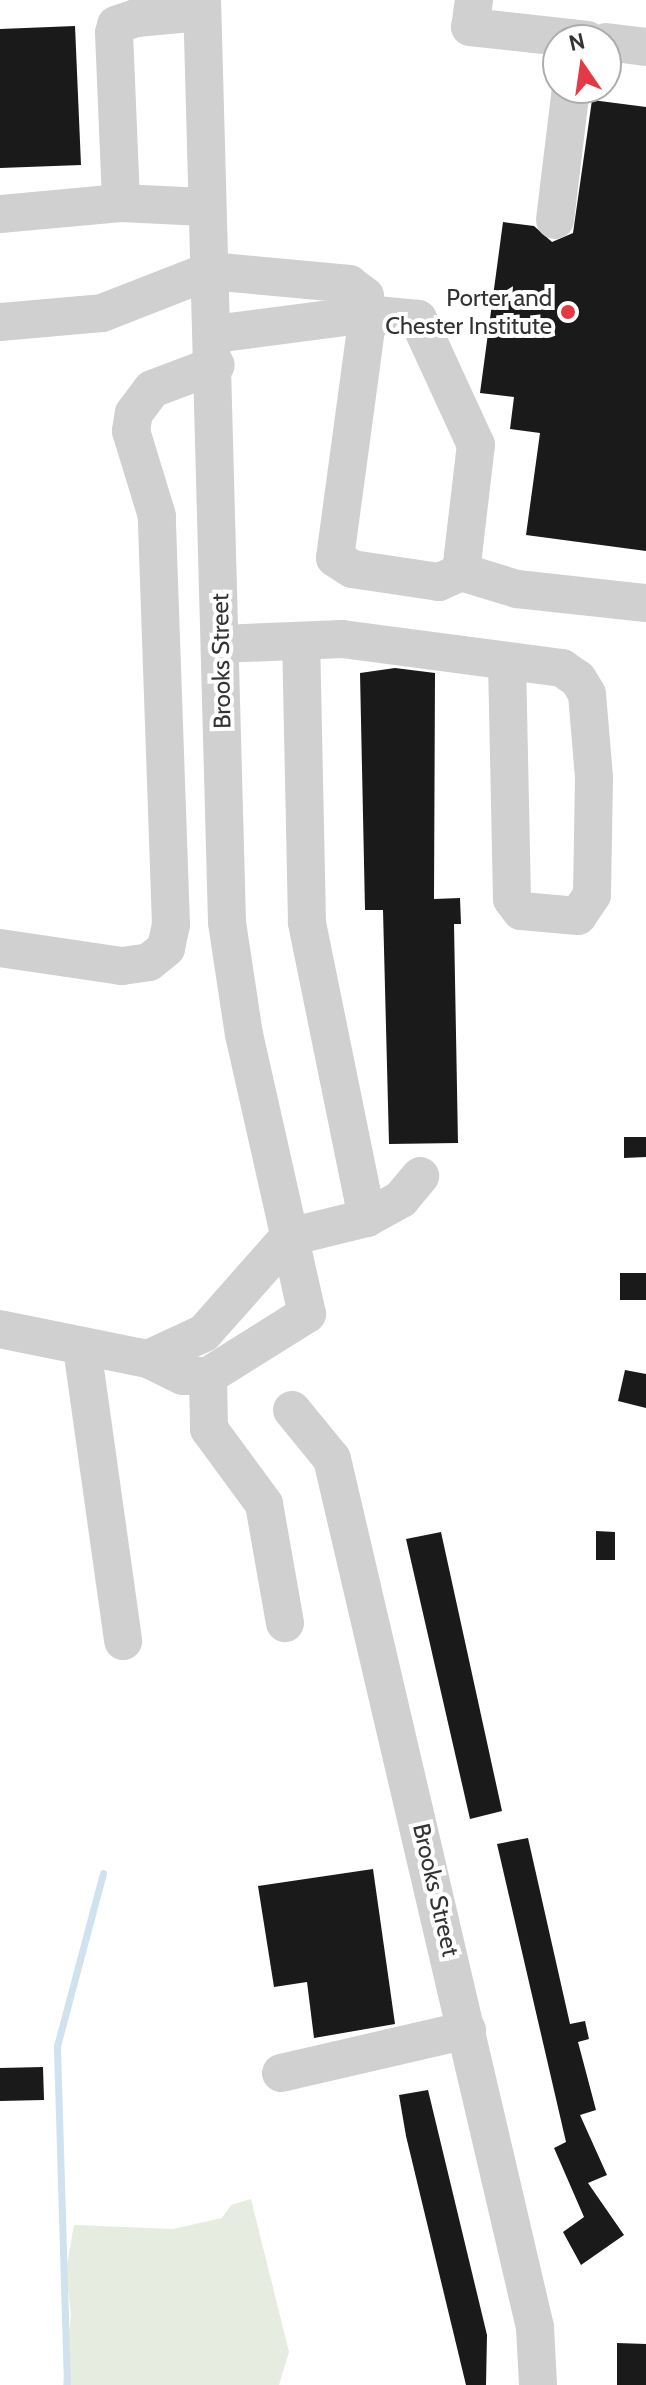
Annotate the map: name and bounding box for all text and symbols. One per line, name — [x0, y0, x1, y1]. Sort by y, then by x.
north arrow — [542, 24, 622, 104]
text: N — [566, 27, 588, 57]
place label: Porter and Chester Institute — [385, 284, 552, 340]
marker: Porter and Chester Institute — [559, 303, 577, 321]
street label: Brooks Street — [205, 593, 237, 729]
street label: Brooks Street — [407, 1821, 465, 1959]

